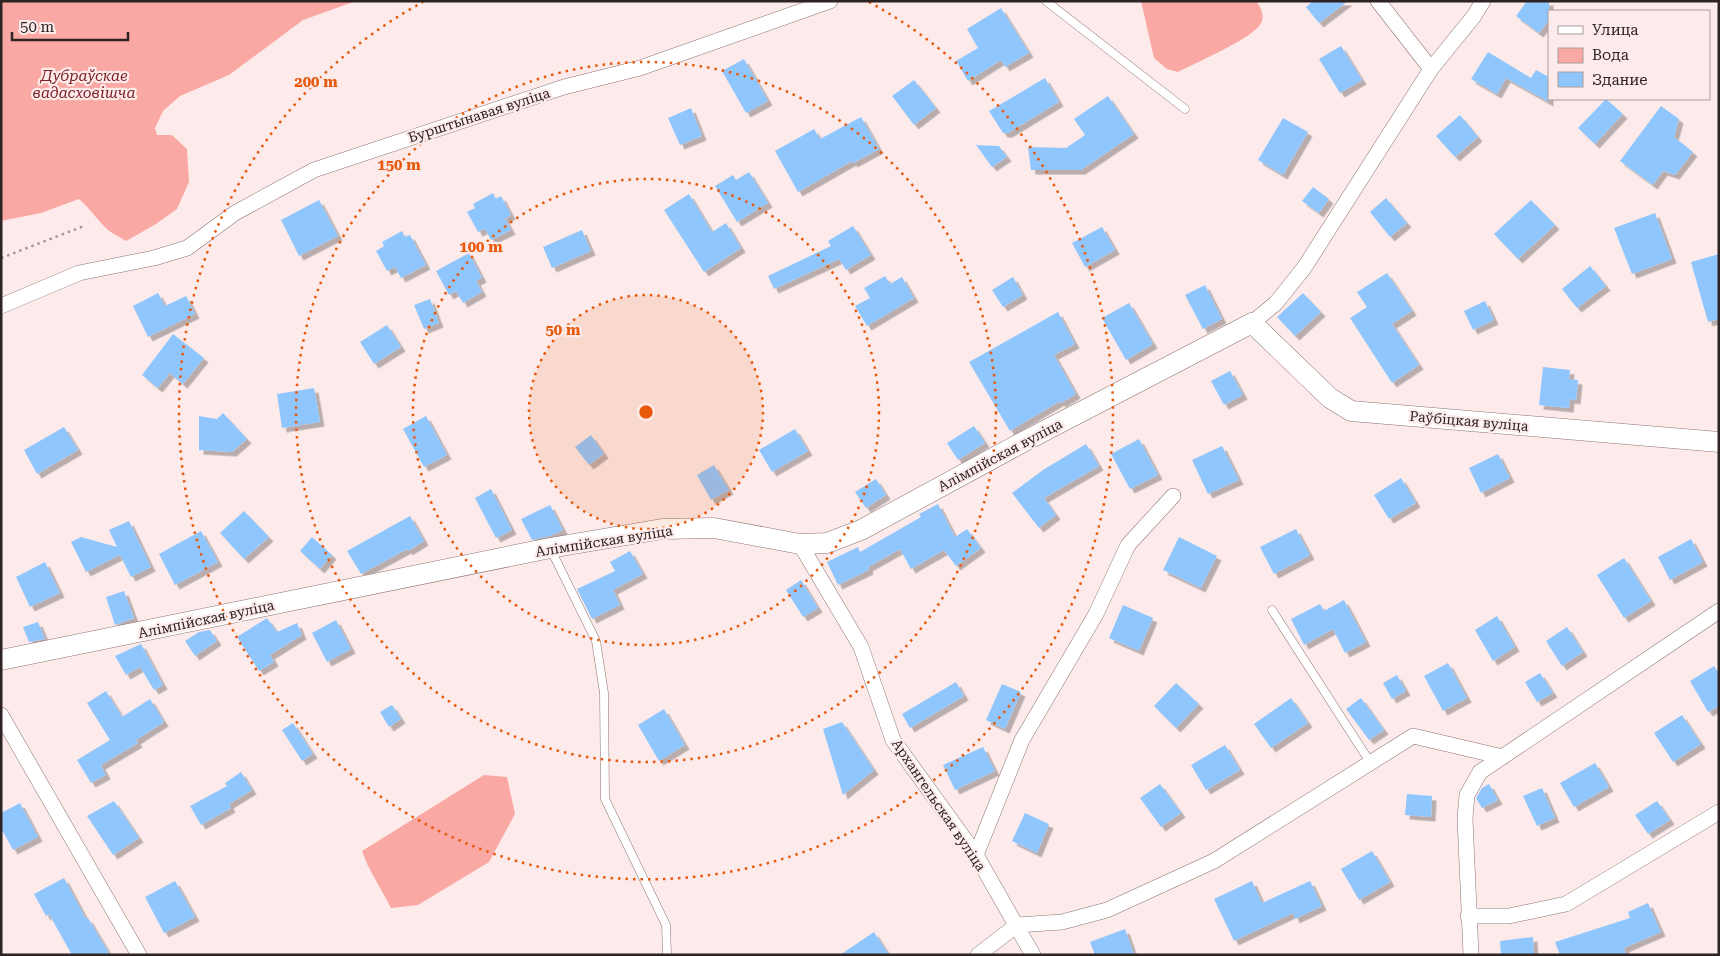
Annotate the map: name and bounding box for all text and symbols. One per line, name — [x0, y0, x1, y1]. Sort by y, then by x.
scale bar — [12, 10, 129, 42]
legend — [1548, 10, 1710, 100]
text: 50 m — [20, 18, 55, 36]
text: Улица — [1592, 21, 1638, 39]
text: Вода — [1592, 46, 1629, 64]
water label: Дубраўскае вадасховішча — [33, 67, 135, 102]
text: Здание — [1592, 71, 1648, 89]
text: 200 m — [294, 73, 338, 91]
street label: Бурштынавая вуліца — [406, 84, 552, 145]
text: 150 m — [377, 156, 421, 174]
text: 100 m — [459, 238, 503, 256]
text: 50 m — [545, 321, 581, 339]
centre of rings — [637, 403, 655, 421]
street label: Раўбіцкая вуліца — [1409, 408, 1530, 434]
street label: Алімпійская вуліца — [935, 415, 1065, 495]
street label: Алімпійская вуліца — [534, 522, 674, 560]
street label: Алімпійская вуліца — [137, 597, 276, 641]
street label: Архангельская вуліца — [889, 736, 989, 874]

